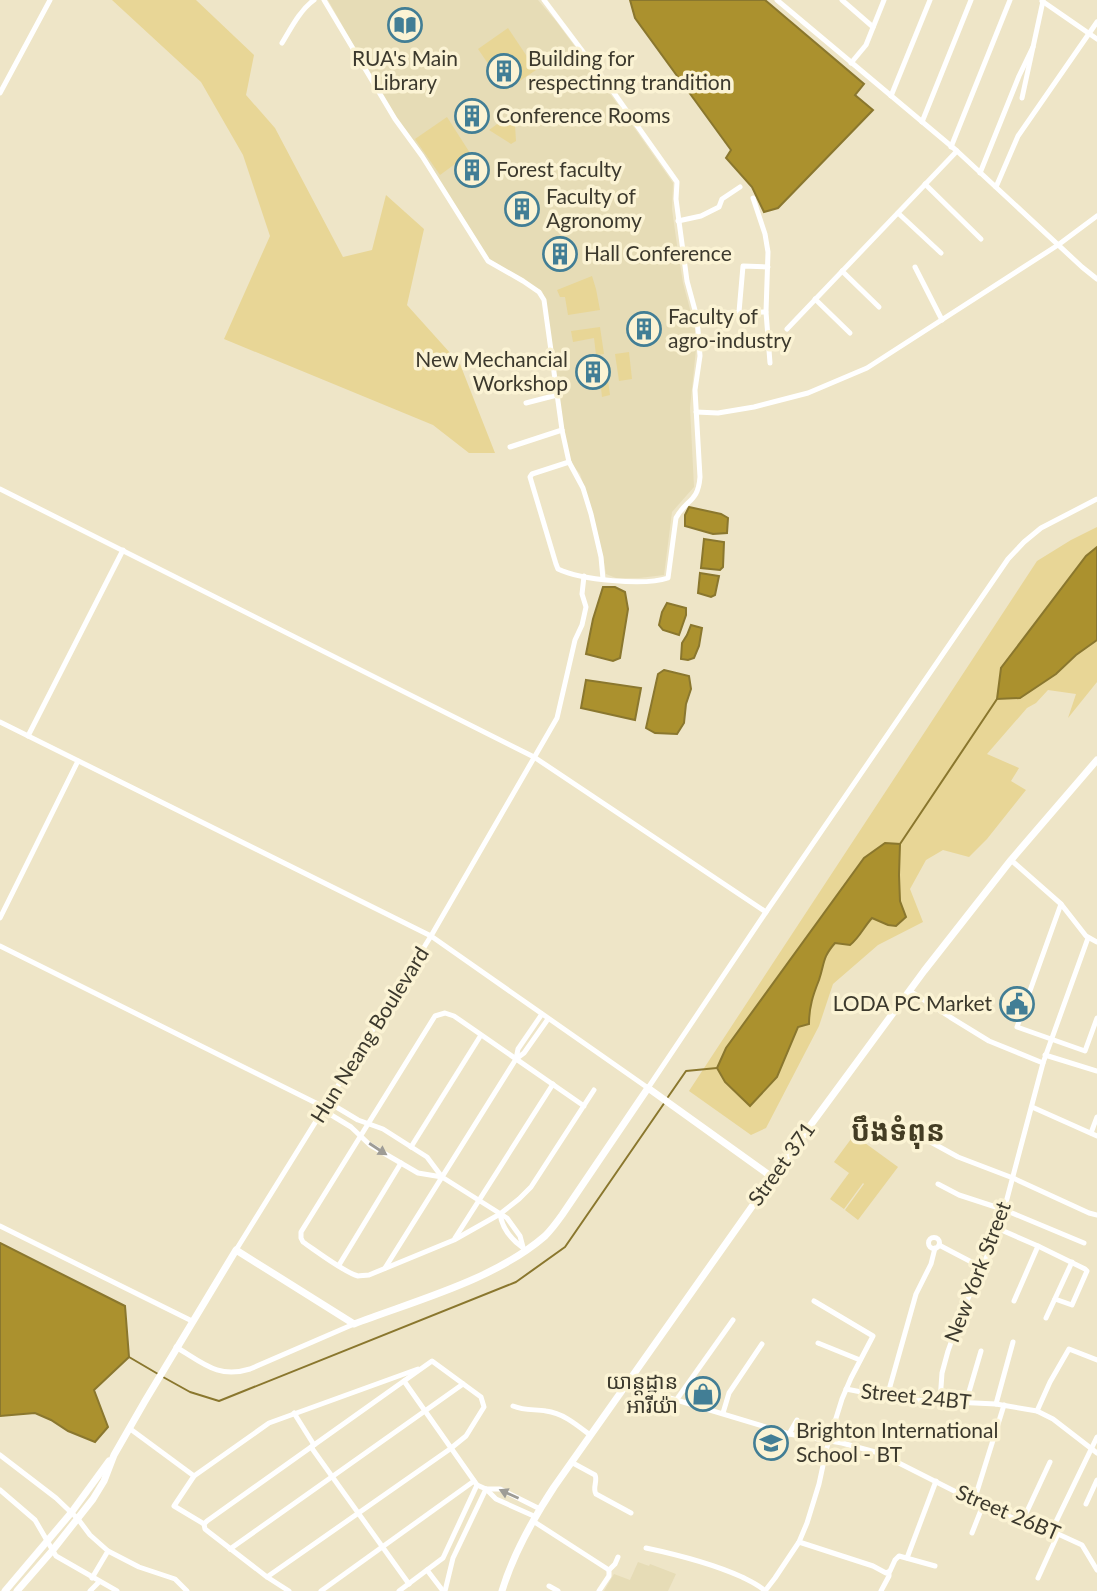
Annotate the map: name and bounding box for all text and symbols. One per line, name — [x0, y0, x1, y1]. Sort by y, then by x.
library icon: RUA's Main Library — [386, 6, 424, 44]
place label: RUA's Main Library — [352, 45, 458, 94]
place label: Building for respectinng trandition — [528, 45, 731, 94]
building icon: Building for respectinng trandition — [485, 52, 523, 90]
building icon: Conference Rooms — [453, 97, 491, 135]
place label: Conference Rooms — [496, 102, 670, 127]
building icon: Forest faculty — [453, 151, 491, 189]
place label: Forest faculty — [496, 156, 622, 181]
place label: Faculty of Agronomy — [546, 183, 642, 232]
building icon: Faculty of Agronomy — [503, 190, 541, 228]
building icon: Hall Conference — [541, 235, 579, 273]
place label: Hall Conference — [584, 240, 732, 265]
place label: Faculty of agro-industry — [668, 303, 792, 352]
building icon: Faculty of agro-industry — [625, 310, 663, 348]
place label: New Mechancial Workshop — [415, 346, 568, 395]
building icon: New Mechancial Workshop — [574, 353, 612, 391]
street label: Hun Neang Boulevard — [304, 942, 433, 1127]
public building icon: LODA PC Market — [998, 985, 1036, 1023]
place label: LODA PC Market — [833, 990, 992, 1015]
district label: បឹងទំពុន — [851, 1113, 945, 1149]
street label: Street 371 — [742, 1116, 819, 1210]
one-way arrow — [369, 1143, 388, 1156]
street label: New York Street — [938, 1197, 1015, 1346]
place label: យាន្ដដ្ឋាន អារីយ៉ា — [606, 1368, 678, 1417]
shop icon: យាន្ដដ្ឋាន អារីយ៉ា — [684, 1375, 722, 1413]
street label: Street 24BT — [860, 1377, 973, 1414]
place label: Brighton International School - BT — [796, 1417, 998, 1466]
school or university icon: Brighton International School - BT — [752, 1424, 790, 1462]
street label: Street 26BT — [953, 1478, 1065, 1545]
one-way arrow — [499, 1488, 519, 1500]

